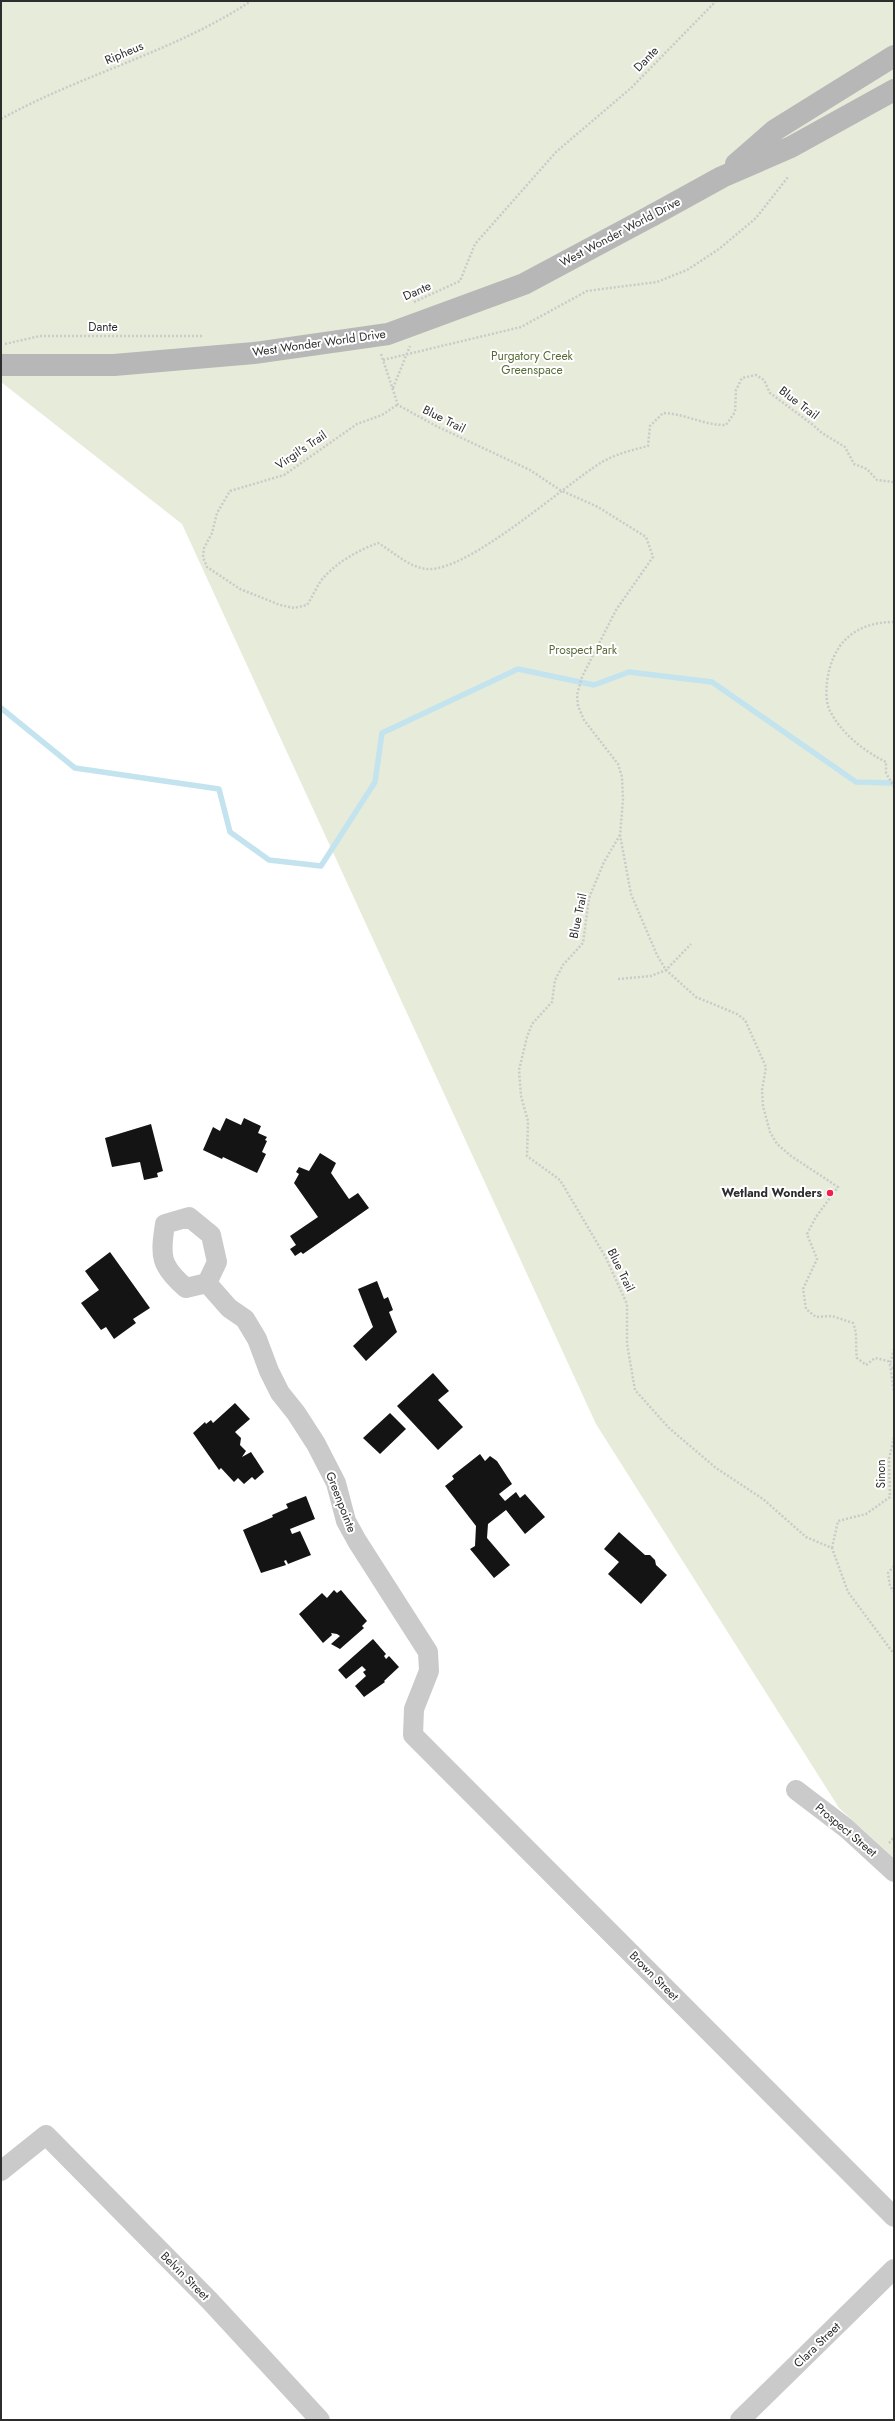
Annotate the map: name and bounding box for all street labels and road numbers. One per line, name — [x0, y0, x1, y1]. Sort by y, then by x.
street label: Ripheus — [102, 37, 146, 69]
street label: Dante — [629, 42, 663, 76]
street label: West Wonder World Drive — [556, 193, 684, 271]
street label: Dante — [400, 277, 434, 305]
street label: Dante — [88, 318, 118, 336]
street label: West Wonder World Drive — [251, 325, 387, 361]
street label: Blue Trail — [775, 382, 823, 424]
street label: Blue Trail — [419, 401, 469, 437]
street label: Virgil's Trail — [272, 426, 330, 474]
street label: Blue Trail — [564, 892, 592, 940]
street label: Blue Trail — [603, 1245, 639, 1295]
street label: Sinon — [872, 1460, 890, 1488]
street label: Greenpointe — [321, 1469, 361, 1535]
street label: Prospect Street — [811, 1799, 881, 1861]
street label: Brown Street — [625, 1947, 683, 2005]
street label: Belvin Street — [157, 2248, 214, 2305]
street label: Clara Street — [790, 2318, 845, 2372]

